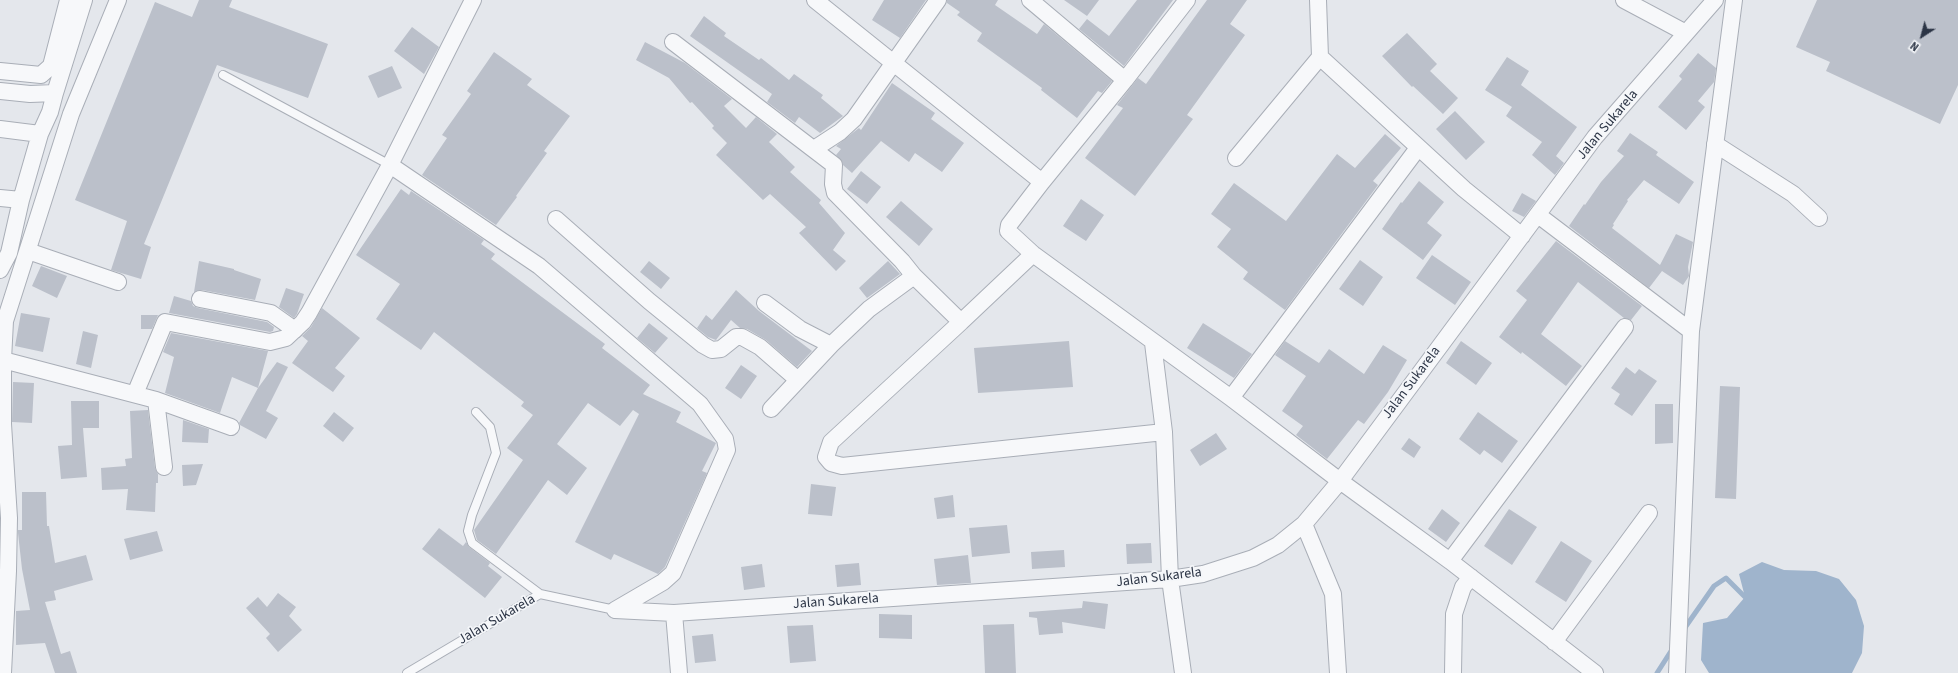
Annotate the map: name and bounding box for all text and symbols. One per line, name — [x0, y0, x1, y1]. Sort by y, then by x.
north arrow — [1902, 16, 1942, 56]
text: N — [1907, 38, 1922, 54]
street label: Jalan Sukarela — [1574, 87, 1642, 163]
street label: Jalan Sukarela — [1379, 344, 1445, 422]
street label: Jalan Sukarela — [1115, 564, 1203, 592]
street label: Jalan Sukarela — [456, 591, 538, 649]
street label: Jalan Sukarela — [792, 591, 880, 613]

